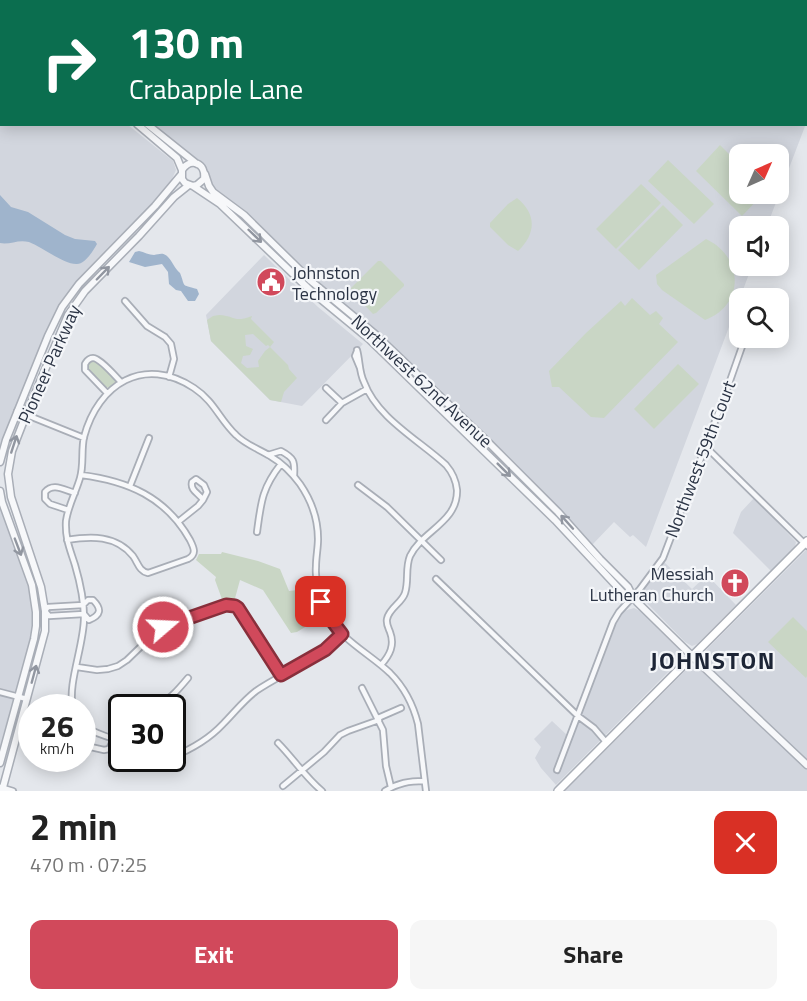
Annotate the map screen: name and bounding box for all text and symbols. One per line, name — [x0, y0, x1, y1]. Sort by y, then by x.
text: 130 m — [129, 10, 244, 74]
icon: right — [30, 24, 108, 102]
text: Crabapple Lane — [129, 68, 303, 109]
north arrow — [729, 144, 789, 204]
map controls — [729, 144, 789, 348]
button: sound — [729, 216, 789, 276]
one-way arrow — [247, 229, 262, 243]
place label: Johnston Technology — [292, 259, 378, 307]
one-way arrow — [95, 265, 110, 280]
public building icon: Johnston Technology — [255, 266, 287, 298]
button: search — [729, 288, 789, 348]
street label: Pioneer Parkway — [11, 300, 87, 428]
street label: Northwest 62nd Avenue — [345, 308, 499, 454]
street label: Northwest 59th Court — [658, 376, 743, 542]
one-way arrow — [10, 436, 21, 454]
one-way arrow — [496, 463, 511, 478]
one-way arrow — [560, 515, 574, 530]
one-way arrow — [13, 537, 24, 556]
place label: Messiah Lutheran Church — [589, 560, 714, 608]
church icon: Messiah Lutheran Church — [719, 567, 751, 599]
pin — [295, 576, 346, 627]
icon: arrive — [304, 585, 337, 618]
position arrow — [131, 595, 195, 659]
district label: JOHNSTON — [650, 642, 776, 678]
one-way arrow — [29, 665, 40, 684]
speed limit sign: 30 — [108, 694, 186, 772]
text: 26 — [40, 703, 74, 749]
text: km/h — [40, 737, 74, 760]
text: 2 min — [30, 799, 117, 854]
button: close — [714, 811, 777, 874]
text: 470 m · 07:25 — [30, 849, 147, 880]
button: Exit — [30, 920, 398, 989]
button: Share — [410, 920, 777, 989]

